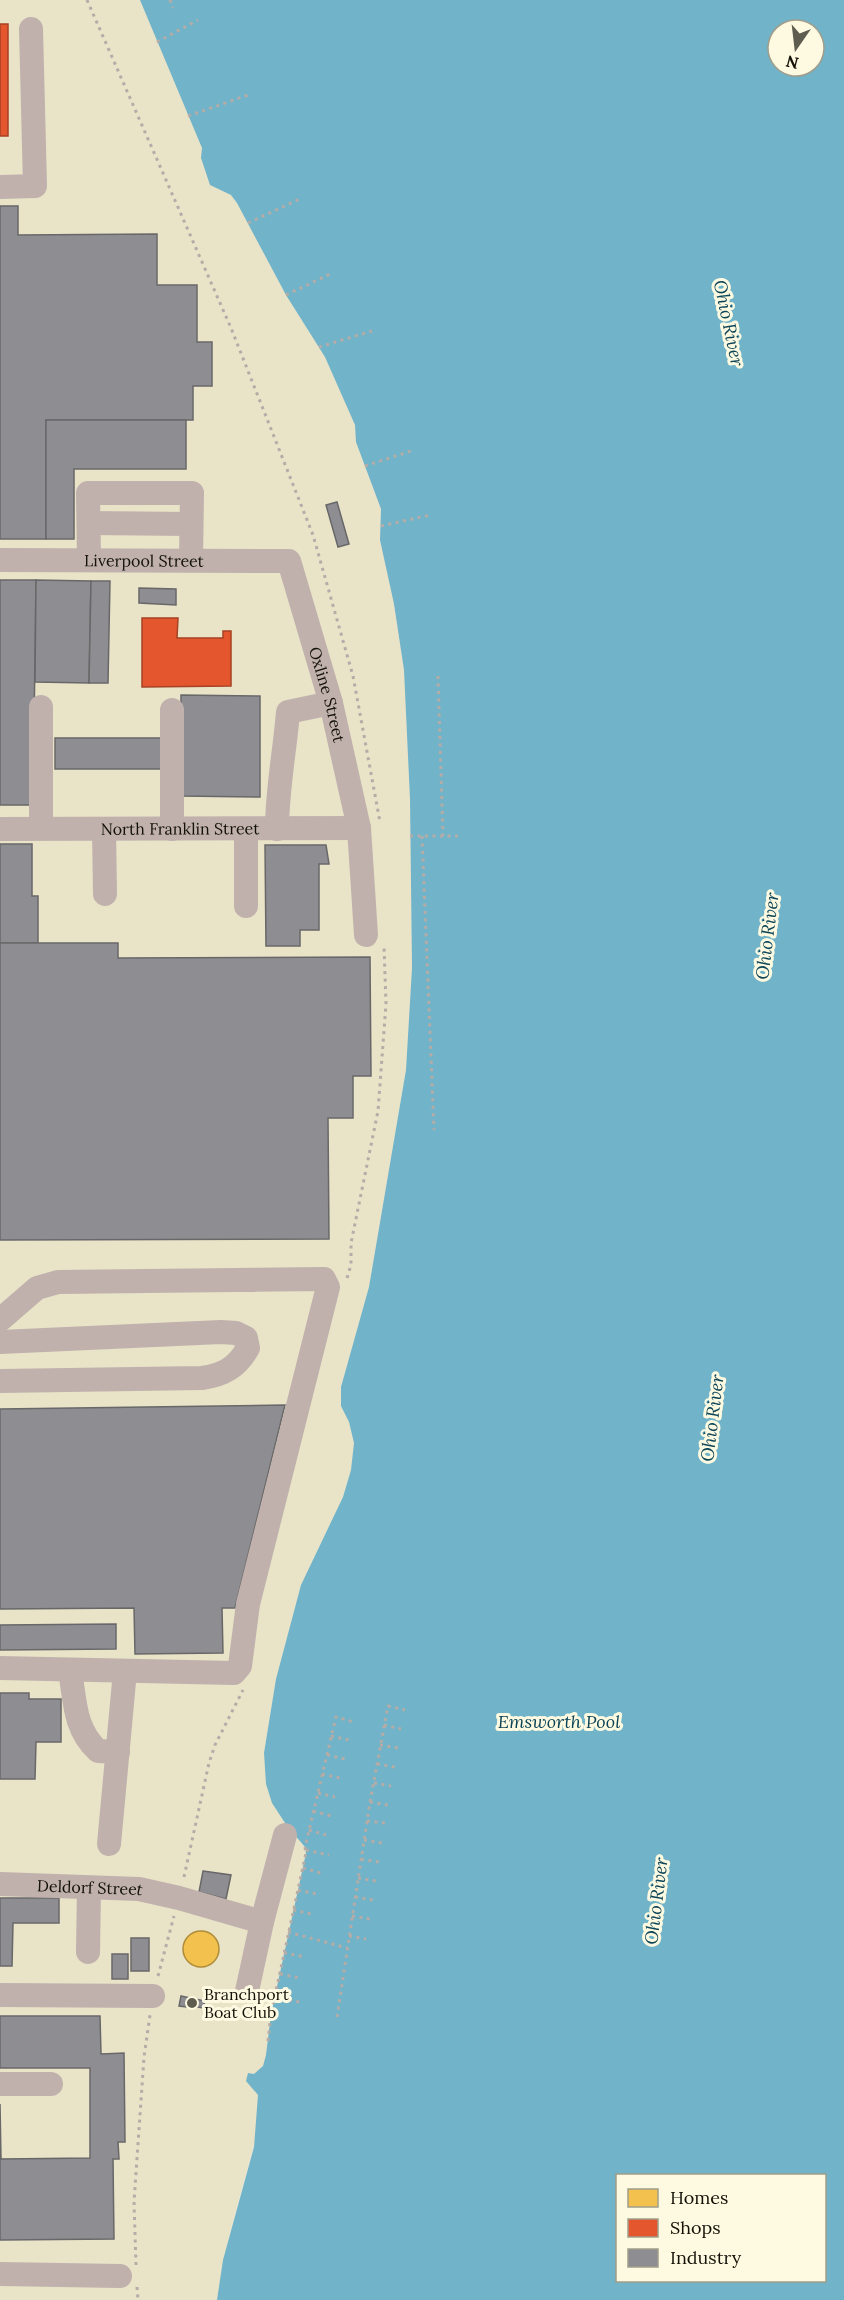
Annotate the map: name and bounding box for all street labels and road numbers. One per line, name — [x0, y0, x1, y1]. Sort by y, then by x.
street label: Liverpool Street — [84, 550, 205, 571]
street label: Oxline Street — [305, 644, 350, 745]
street label: North Franklin Street — [101, 818, 260, 839]
street label: Deldorf Street — [37, 1875, 146, 1900]

